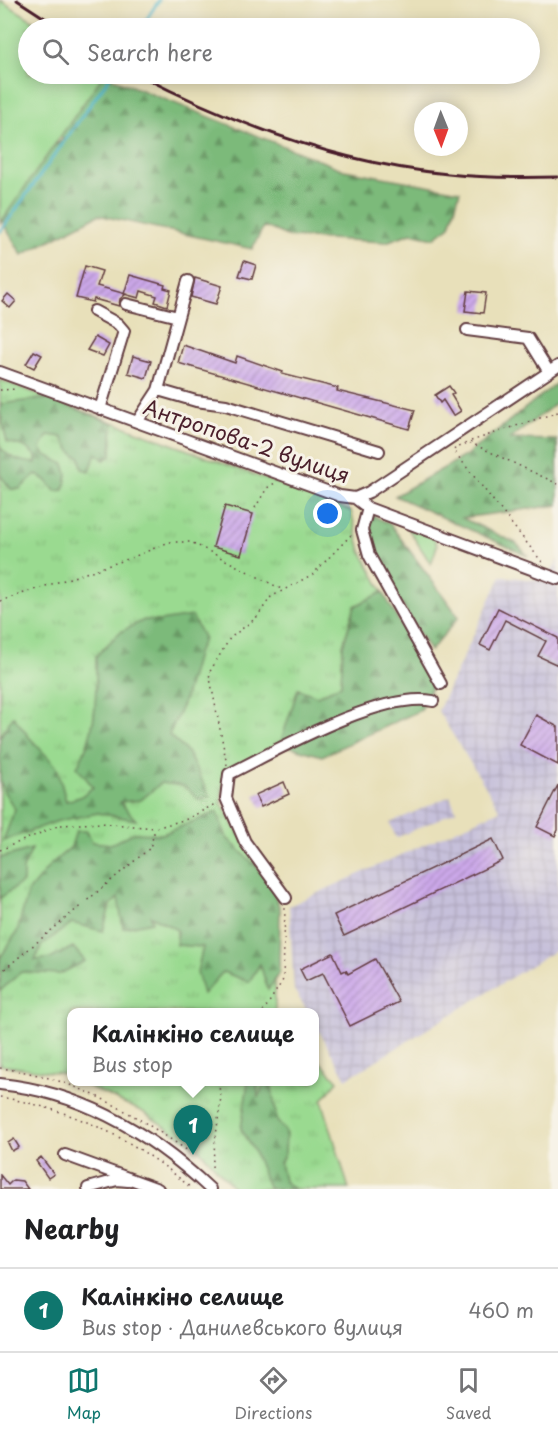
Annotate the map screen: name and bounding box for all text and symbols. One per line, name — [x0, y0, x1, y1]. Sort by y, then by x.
search box — [18, 18, 540, 84]
icon: search — [39, 35, 72, 68]
text: Search here — [87, 35, 213, 68]
north arrow — [414, 102, 468, 156]
street label: Антропова-2 вулиця — [140, 390, 354, 490]
your location — [313, 499, 342, 528]
popup — [67, 1008, 319, 1086]
text: Калінкіно селище — [92, 1016, 295, 1049]
text: Bus stop — [92, 1049, 173, 1079]
pin: 1 — [174, 1106, 212, 1155]
text: Nearby — [24, 1209, 119, 1248]
text: Калінкіно селище — [81, 1279, 284, 1312]
text: 1 — [39, 1295, 48, 1325]
text: 460 m — [468, 1295, 534, 1325]
text: Bus stop · Данилевського вулиця — [81, 1312, 403, 1342]
tab: Map — [67, 1364, 101, 1424]
tab: Directions — [234, 1364, 312, 1424]
tab: Saved — [446, 1364, 491, 1424]

